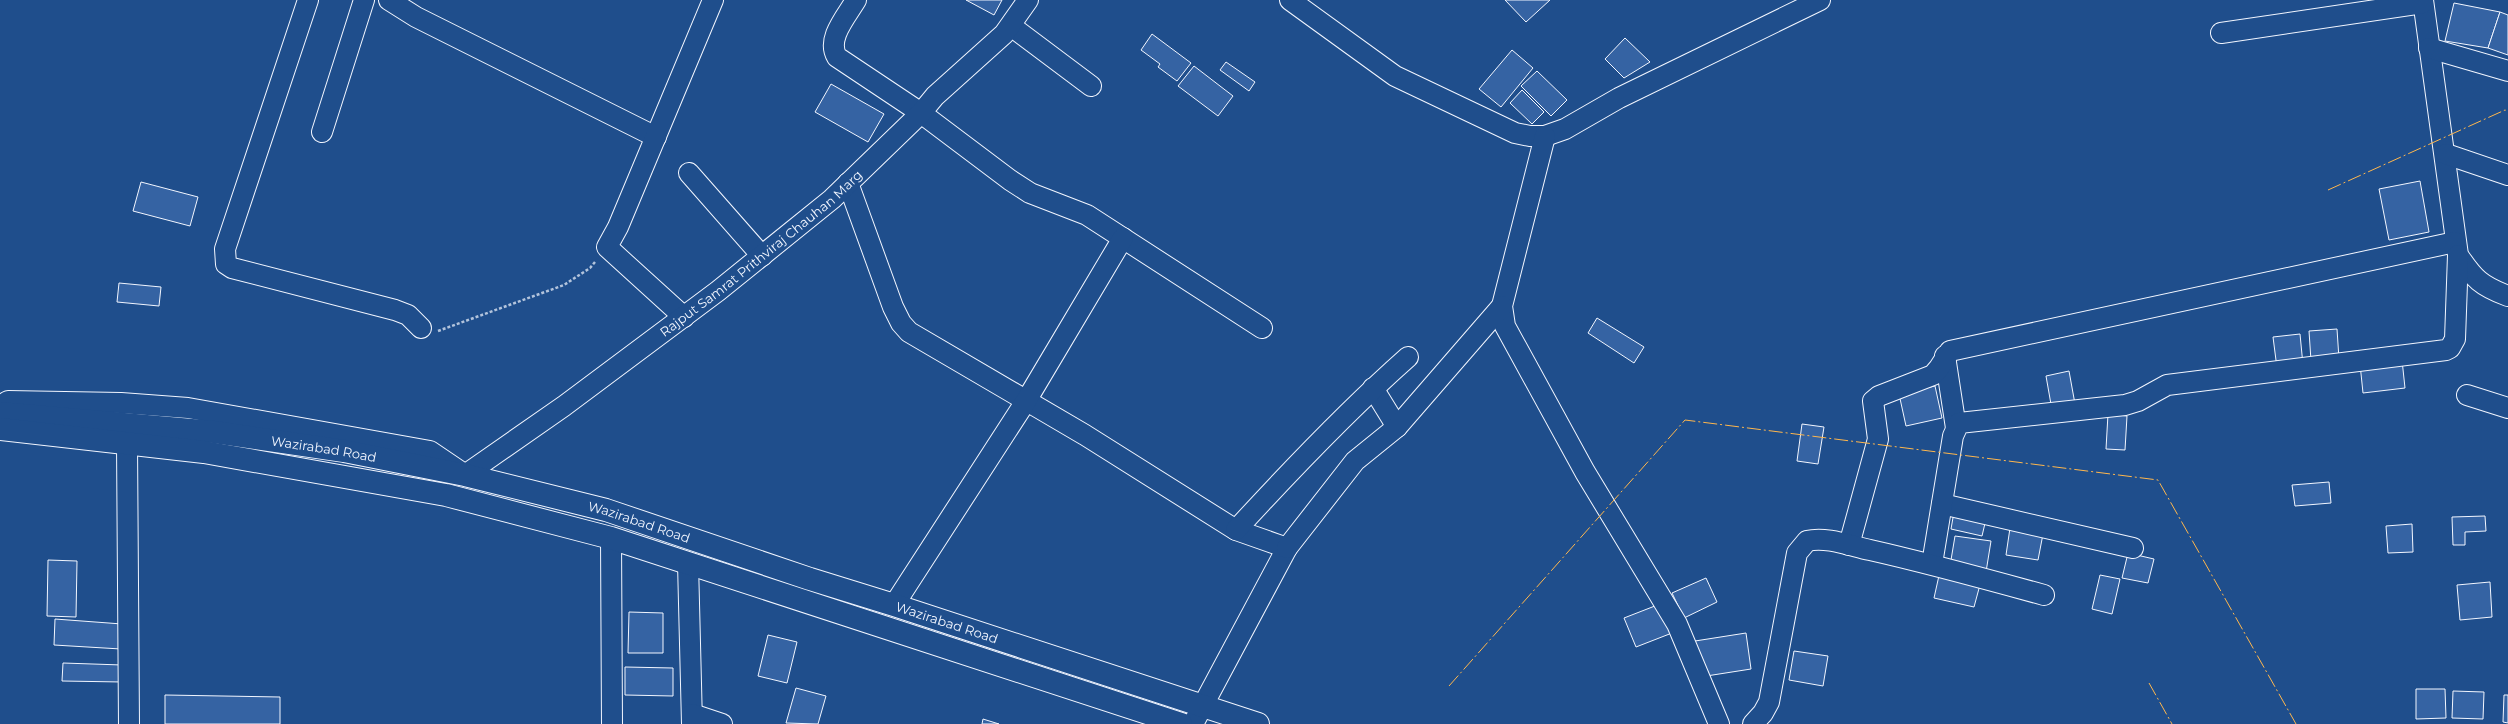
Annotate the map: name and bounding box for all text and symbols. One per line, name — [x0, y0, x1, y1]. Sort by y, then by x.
street label: Rajput Samrat Prithviraj Chauhan Marg — [656, 166, 865, 340]
street label: Wazirabad Road — [270, 432, 378, 465]
street label: Wazirabad Road — [586, 498, 692, 546]
street label: Wazirabad Road — [894, 598, 1000, 647]

